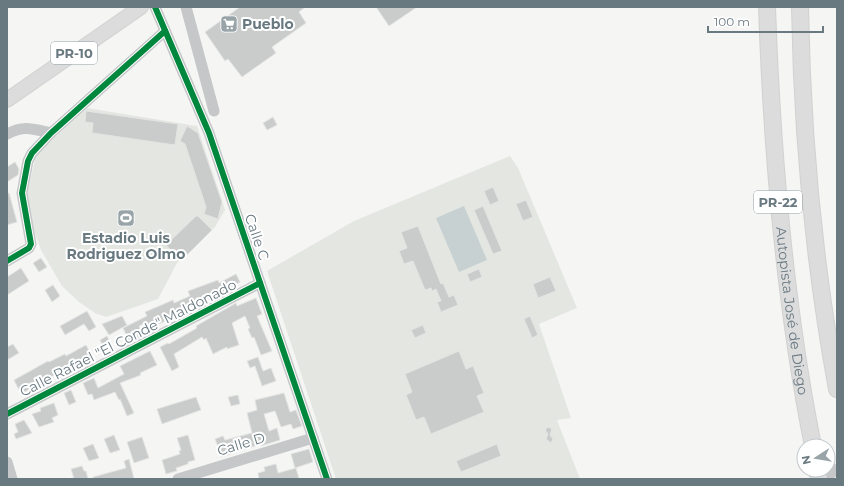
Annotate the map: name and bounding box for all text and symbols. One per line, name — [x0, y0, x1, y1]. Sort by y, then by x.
scale bar — [708, 8, 823, 34]
supermarket icon: Pueblo — [219, 14, 239, 34]
text: 100 m — [714, 14, 750, 29]
place label: Pueblo — [242, 15, 294, 33]
road number: PR-10 — [51, 42, 97, 64]
road number: PR-22 — [754, 191, 802, 213]
sports icon: Estadio Luis Rodriguez Olmo — [116, 208, 136, 228]
street label: Calle C — [241, 212, 273, 263]
street label: Autopista José de Diego — [772, 226, 812, 397]
place label: Estadio Luis Rodriguez Olmo — [66, 229, 186, 263]
street label: Calle Rafael "El Conde" Maldonado — [17, 275, 240, 401]
street label: Calle D — [215, 428, 267, 460]
north arrow — [796, 438, 836, 478]
text: N — [798, 454, 814, 466]

